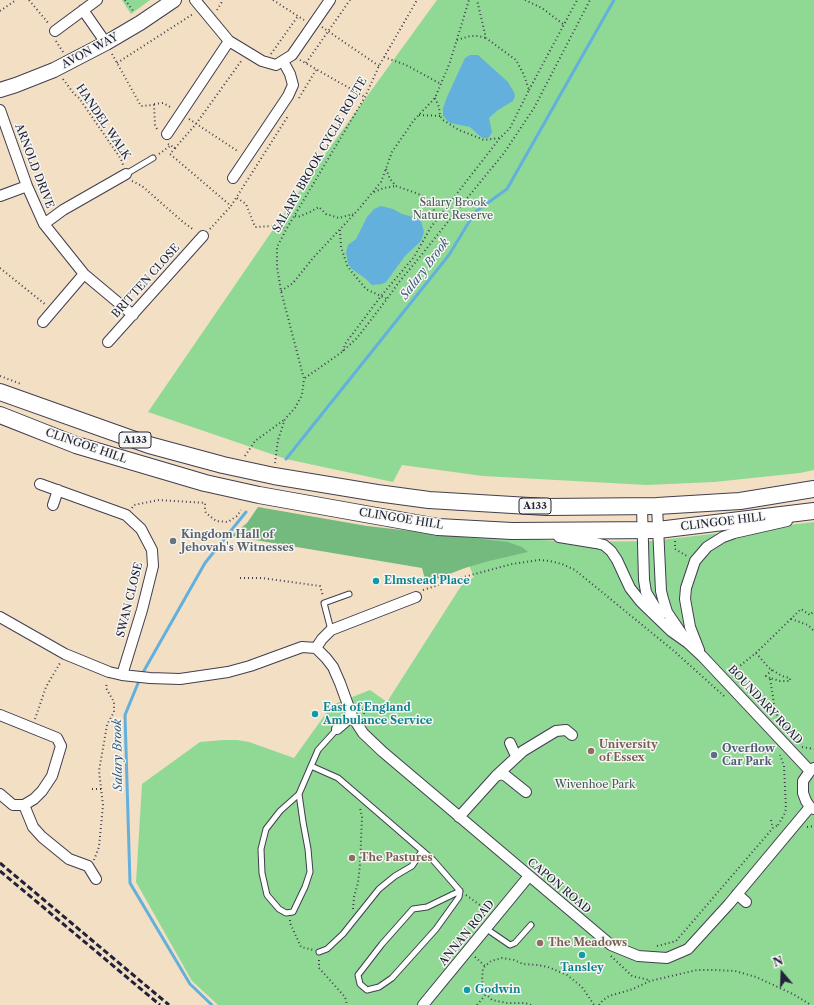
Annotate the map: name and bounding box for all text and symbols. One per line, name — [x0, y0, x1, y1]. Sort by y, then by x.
street label: AVON WAY — [59, 31, 121, 71]
street label: SALARY BROOK CYCLE ROUTE — [270, 75, 370, 235]
street label: HANDEL WALK — [73, 82, 133, 162]
street label: ARNOLD DRIVE — [12, 122, 56, 210]
park label: Salary Brook Nature Reserve — [413, 196, 493, 222]
water label: Salary Brook — [398, 236, 452, 302]
street label: BRITTEN CLOSE — [109, 241, 183, 321]
street label: CLINGOE HILL — [44, 426, 128, 466]
road number: A133 — [119, 432, 151, 448]
road number: A133 — [519, 498, 551, 514]
street label: CLINGOE HILL — [358, 506, 444, 532]
street label: CLINGOE HILL — [680, 510, 766, 534]
place label: Kingdom Hall of Jehovah's Witnesses — [181, 528, 294, 554]
marker: Kingdom Hall of Jehovah's Witnesses — [168, 536, 178, 546]
street label: SWAN CLOSE — [114, 561, 146, 639]
place label: Elmstead Place — [384, 574, 470, 588]
marker: Elmstead Place — [371, 576, 381, 586]
street label: BOUNDARY ROAD — [725, 663, 805, 747]
place label: East of England Ambulance Service — [323, 701, 432, 727]
marker: East of England Ambulance Service — [310, 709, 320, 719]
water label: Salary Brook — [110, 719, 126, 791]
place label: University of Essex — [599, 738, 658, 764]
place label: Overflow Car Park — [722, 742, 775, 768]
marker: University of Essex — [586, 746, 596, 756]
marker: Overflow Car Park — [709, 750, 719, 760]
park label: Wivenhoe Park — [555, 778, 635, 792]
place label: The Pastures — [360, 851, 433, 865]
marker: The Pastures — [347, 853, 357, 863]
street label: CAPON ROAD — [525, 856, 593, 916]
street label: ANNAN ROAD — [437, 898, 497, 968]
place label: The Meadows — [548, 936, 627, 950]
marker: The Meadows — [535, 938, 545, 948]
marker: Tansley — [577, 950, 587, 960]
north arrow — [762, 953, 802, 993]
text: N — [771, 953, 785, 970]
place label: Tansley — [560, 961, 604, 975]
place label: Godwin — [475, 983, 520, 997]
marker: Godwin — [462, 985, 472, 995]

